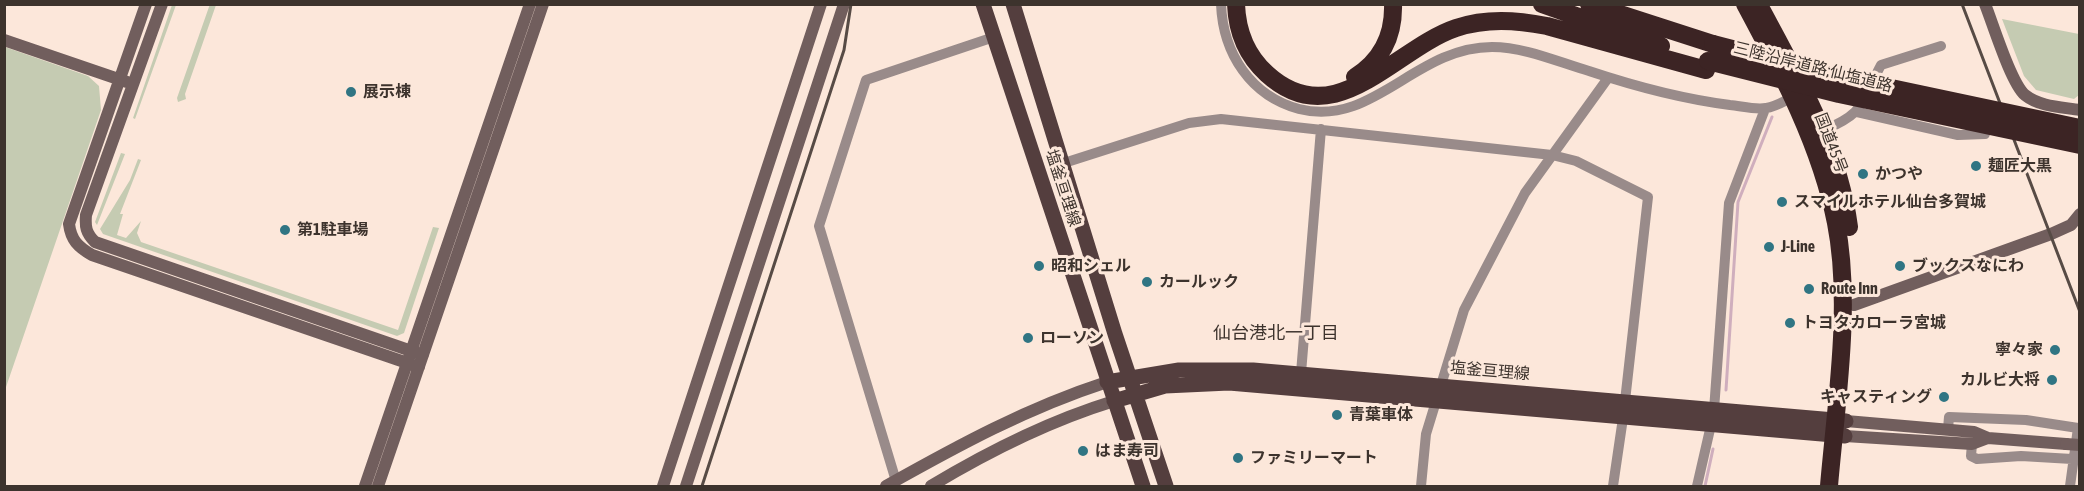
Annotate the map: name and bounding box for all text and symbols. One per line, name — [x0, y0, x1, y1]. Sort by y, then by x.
street label: 三陸沿岸道路;仙塩道路 — [1732, 38, 1894, 96]
place label: 展示棟 — [363, 82, 411, 102]
marker: 展示棟 — [344, 85, 358, 99]
street label: 国道45号 — [1811, 110, 1851, 176]
street label: 塩釜亘理線 — [1042, 147, 1084, 229]
place label: 麺匠大黒 — [1988, 156, 2052, 176]
marker: 麺匠大黒 — [1969, 159, 1983, 173]
place label: かつや — [1875, 164, 1923, 184]
marker: かつや — [1856, 167, 1870, 181]
place label: スマイルホテル仙台多賀城 — [1794, 192, 1986, 212]
marker: スマイルホテル仙台多賀城 — [1775, 195, 1789, 209]
place label: 第1駐車場 — [297, 220, 369, 240]
marker: 第1駐車場 — [278, 223, 292, 237]
place label: J-Line — [1781, 237, 1815, 257]
marker: J-Line — [1762, 240, 1776, 254]
place label: 昭和シェル — [1051, 256, 1131, 276]
place label: ブックスなにわ — [1912, 256, 2024, 276]
marker: 昭和シェル — [1032, 259, 1046, 273]
marker: ブックスなにわ — [1893, 259, 1907, 273]
place label: カールック — [1159, 272, 1239, 292]
marker: カールック — [1140, 275, 1154, 289]
place label: Route Inn — [1821, 279, 1878, 299]
marker: Route Inn — [1802, 282, 1816, 296]
place label: トヨタカローラ宮城 — [1802, 313, 1946, 333]
marker: トヨタカローラ宮城 — [1783, 316, 1797, 330]
district label: 仙台港北一丁目 — [1213, 322, 1339, 344]
place label: ローソン — [1040, 328, 1104, 348]
marker: ローソン — [1021, 331, 1035, 345]
place label: 寧々家 — [1995, 340, 2043, 360]
marker: 寧々家 — [2048, 343, 2062, 357]
street label: 塩釜亘理線 — [1449, 358, 1531, 384]
place label: カルビ大将 — [1960, 370, 2040, 390]
marker: カルビ大将 — [2045, 373, 2059, 387]
place label: キャスティング — [1820, 387, 1932, 407]
marker: キャスティング — [1937, 390, 1951, 404]
place label: 青葉車体 — [1349, 405, 1413, 425]
marker: 青葉車体 — [1330, 408, 1344, 422]
place label: はま寿司 — [1095, 441, 1159, 461]
marker: はま寿司 — [1076, 444, 1090, 458]
place label: ファミリーマート — [1250, 448, 1378, 468]
marker: ファミリーマート — [1231, 451, 1245, 465]

